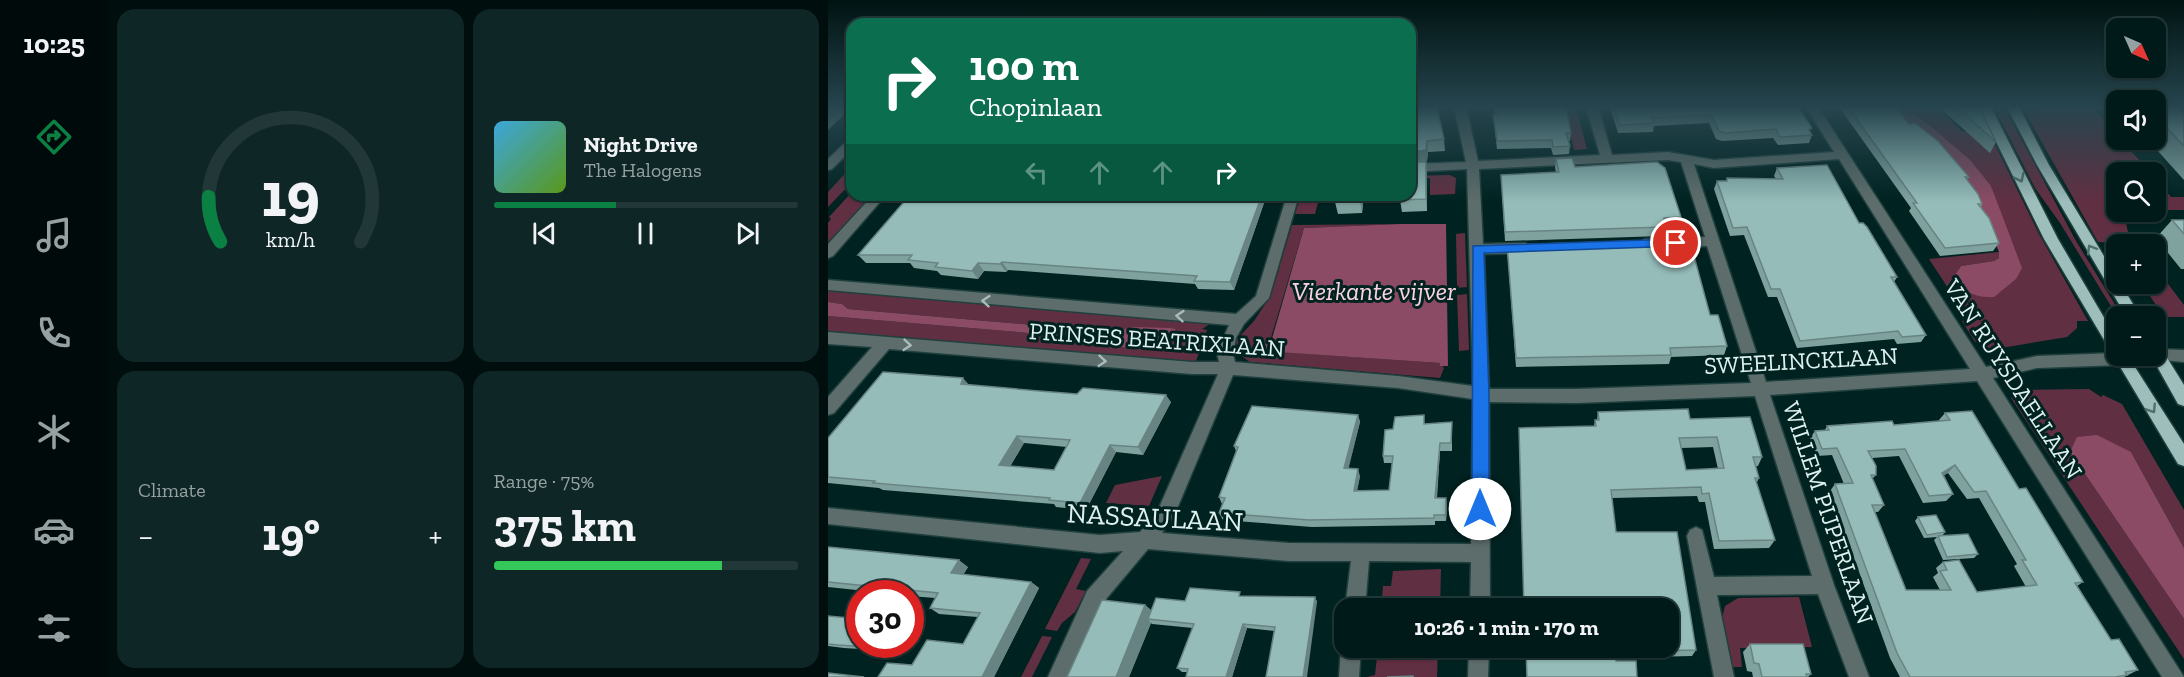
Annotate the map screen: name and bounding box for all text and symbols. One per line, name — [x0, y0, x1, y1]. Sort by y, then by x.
north arrow — [2106, 18, 2166, 78]
map controls — [2106, 18, 2166, 366]
text: 10:25 — [23, 28, 85, 60]
text: 100 m — [969, 40, 1079, 91]
icon: right — [870, 42, 948, 120]
button: sound — [2106, 90, 2166, 150]
text: Chopinlaan — [969, 91, 1102, 123]
icon: directions — [33, 116, 75, 158]
text: Night Drive — [584, 131, 698, 158]
icon: left — [1020, 156, 1053, 189]
icon: ahead — [1083, 156, 1116, 189]
icon: ahead — [1146, 156, 1179, 189]
icon: right — [1209, 156, 1242, 189]
text: 19 — [261, 158, 320, 233]
text: The Halogens — [584, 158, 702, 182]
button: search — [2106, 162, 2166, 222]
one-way arrow — [2013, 172, 2024, 183]
icon: music — [33, 214, 75, 256]
icon: previous — [528, 217, 561, 250]
icon: pause — [629, 217, 662, 250]
icon: next — [731, 217, 764, 250]
pin — [1650, 217, 1701, 268]
icon: arrive — [1659, 226, 1692, 259]
text: km/h — [266, 228, 315, 253]
button: + — [2106, 234, 2166, 294]
one-way arrow — [2087, 245, 2099, 255]
street label: VAN RUYSDAELLAAN — [1937, 273, 2089, 484]
water label: Vierkante vijver — [1292, 275, 1456, 307]
one-way arrow — [981, 295, 990, 308]
button: − — [2106, 306, 2166, 366]
one-way arrow — [1176, 310, 1185, 323]
icon: phone — [33, 312, 75, 354]
street label: PRINSES BEATRIXLAAN — [1028, 316, 1286, 363]
one-way arrow — [903, 339, 912, 352]
street label: SWEELINCKLAAN — [1703, 341, 1899, 380]
one-way arrow — [1097, 354, 1106, 367]
street label: WILLEM PIJPERLAAN — [1777, 398, 1880, 628]
one-way arrow — [2144, 403, 2156, 413]
icon: climate — [33, 411, 75, 453]
text: Range · 75% — [494, 469, 594, 493]
position arrow — [1448, 477, 1512, 541]
text: Climate — [138, 478, 206, 502]
street label: NASSAULAAN — [1066, 496, 1244, 539]
text: 375 km — [494, 499, 636, 553]
text: 19° — [262, 508, 320, 562]
icon: car — [33, 509, 75, 551]
text: − — [138, 516, 153, 555]
text: + — [429, 516, 443, 555]
speed limit sign: 30 — [846, 580, 924, 658]
icon: filters — [33, 607, 75, 649]
text: 10:26 · 1 min · 170 m — [1414, 614, 1599, 641]

